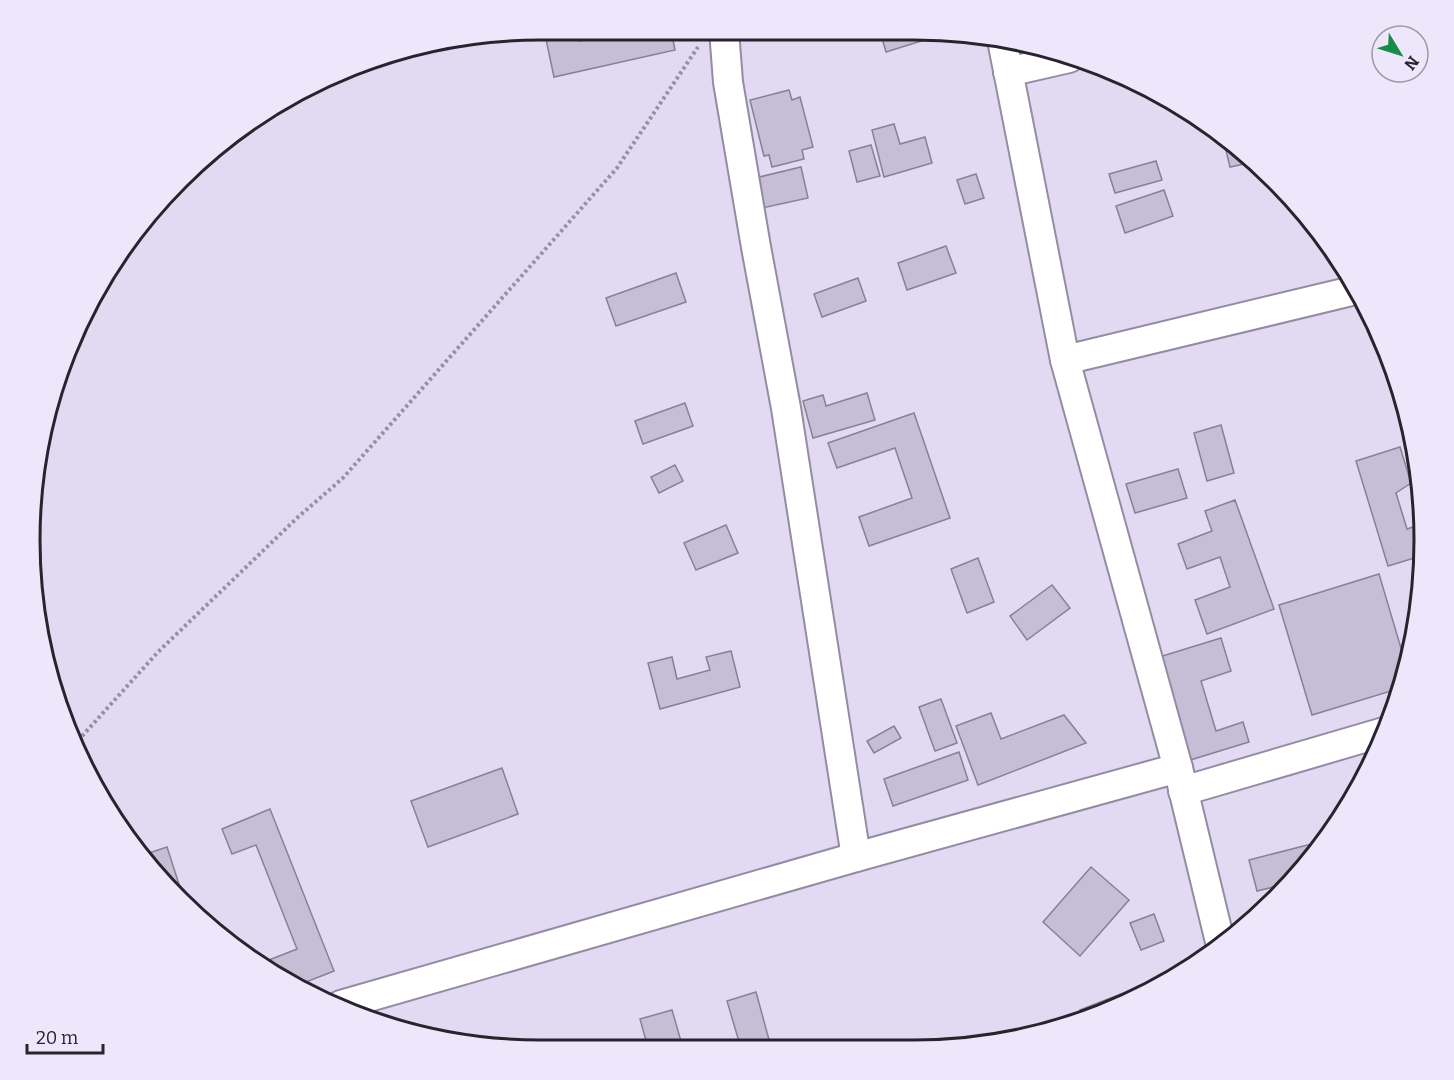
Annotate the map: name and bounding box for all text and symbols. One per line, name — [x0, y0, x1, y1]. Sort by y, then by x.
north arrow — [1370, 24, 1430, 84]
text: N — [1400, 52, 1423, 74]
scale bar — [27, 1017, 104, 1055]
text: 20 m — [36, 1027, 78, 1049]

